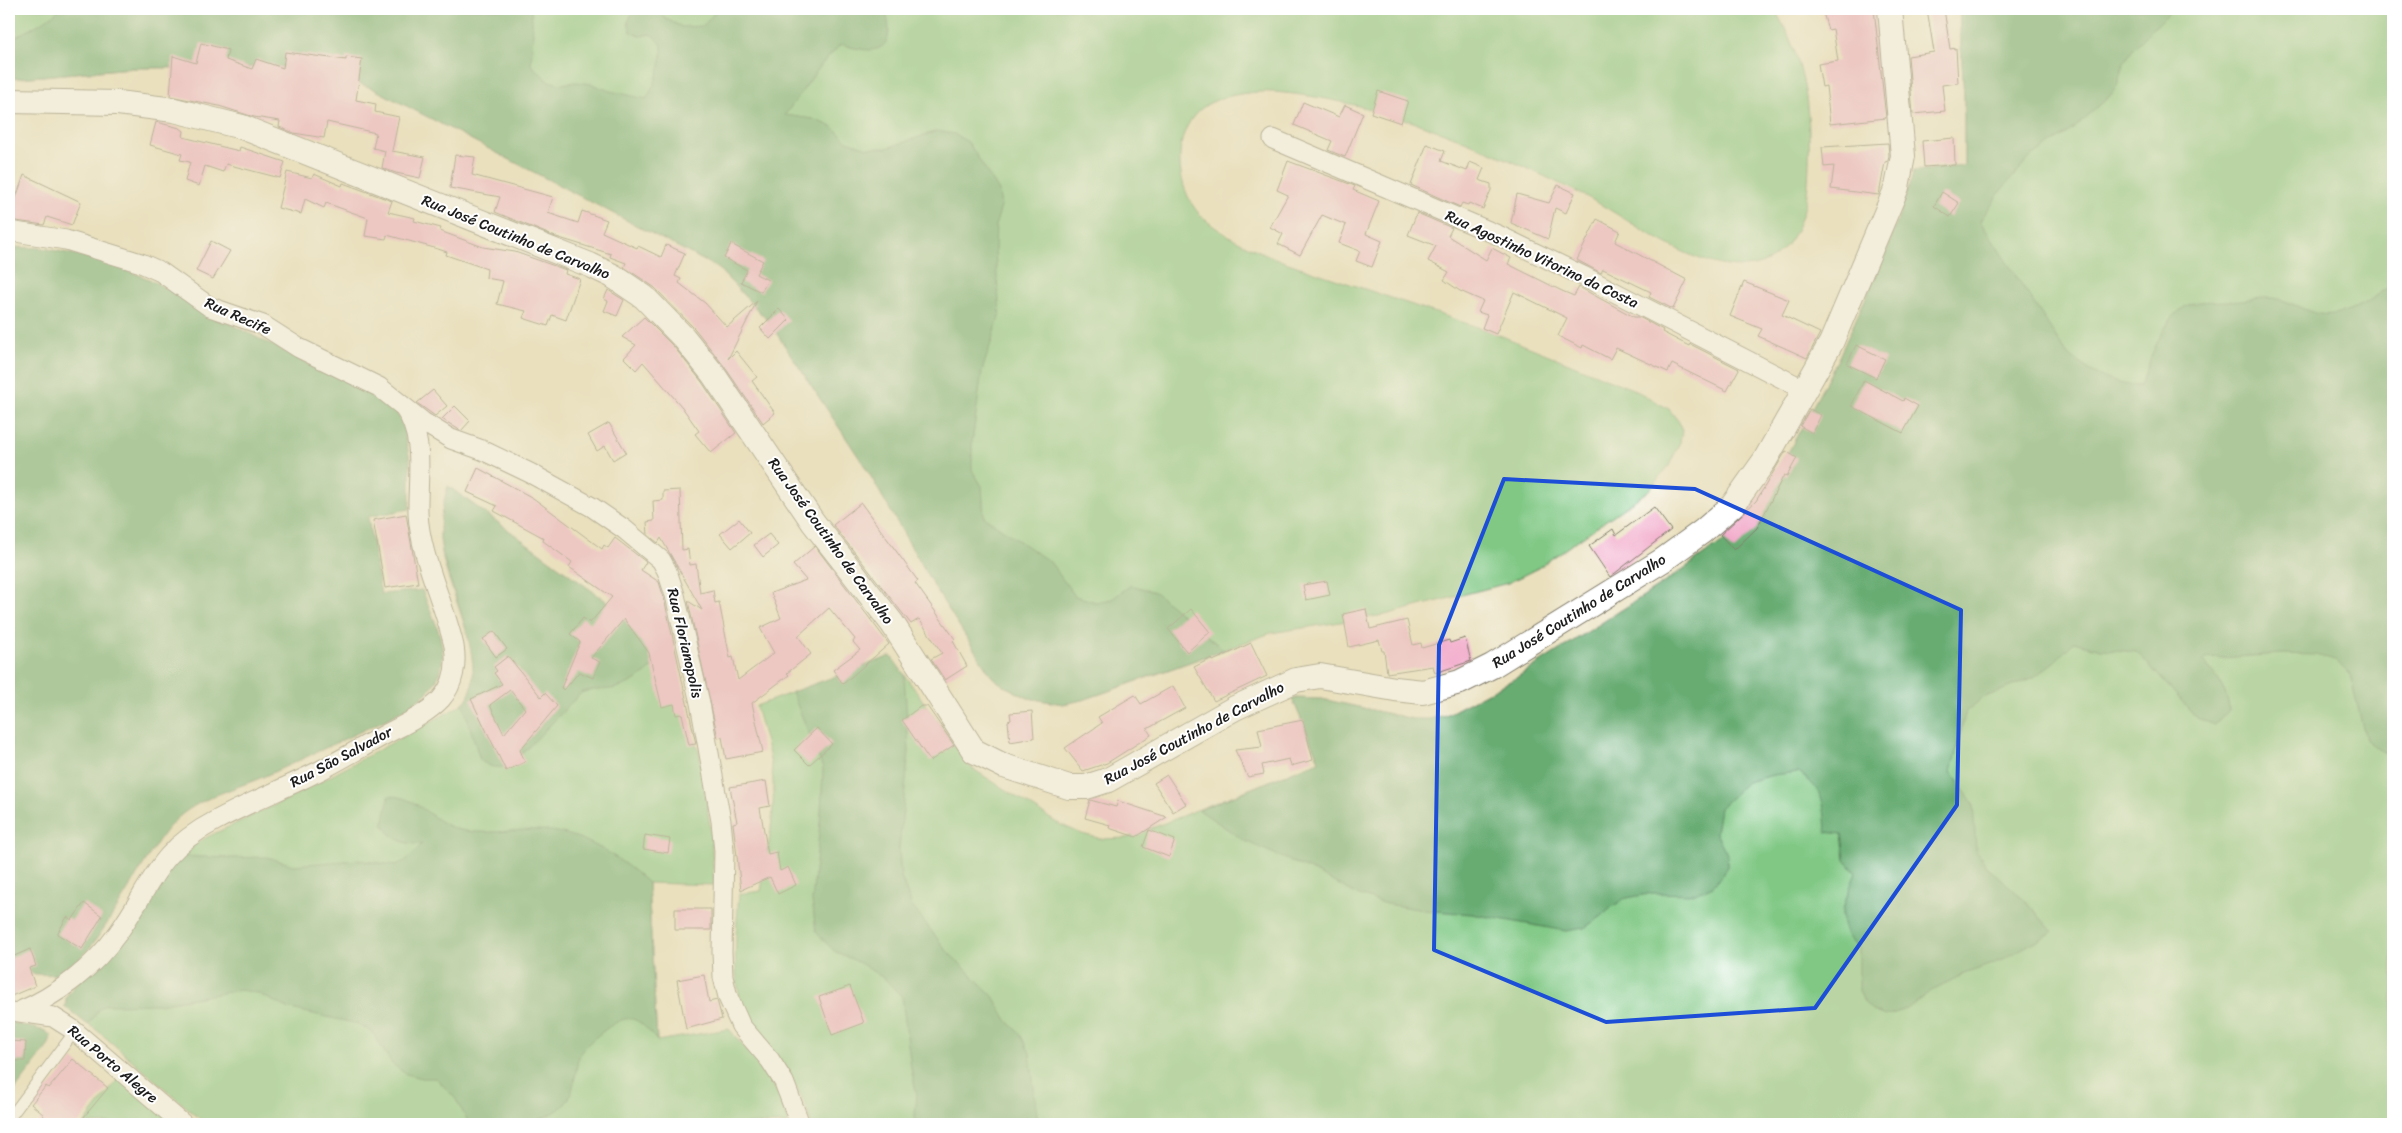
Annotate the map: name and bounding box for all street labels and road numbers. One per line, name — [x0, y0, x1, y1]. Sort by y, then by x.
street label: Rua José Coutinho de Carvalho — [418, 187, 614, 287]
street label: Rua Agostinho Vitorino da Costa — [1441, 203, 1643, 316]
street label: Rua Recife — [200, 290, 276, 342]
street label: Rua José Coutinho de Carvalho — [761, 452, 901, 630]
street label: Rua José Coutinho de Carvalho — [1487, 546, 1672, 675]
street label: Rua Florianopolis — [660, 586, 710, 701]
street label: Rua José Coutinho de Carvalho — [1099, 674, 1289, 792]
street label: Rua São Salvador — [285, 719, 398, 795]
street label: Rua Porto Alegre — [62, 1018, 164, 1110]

